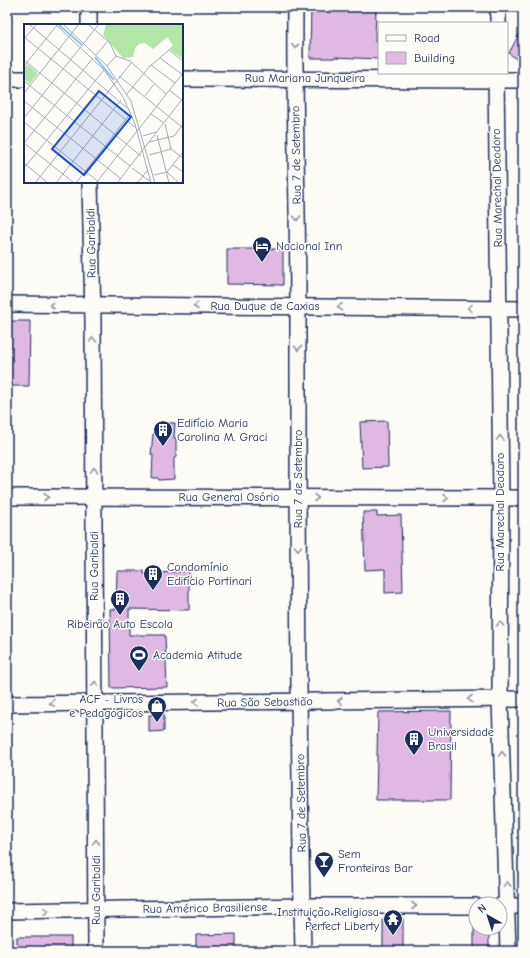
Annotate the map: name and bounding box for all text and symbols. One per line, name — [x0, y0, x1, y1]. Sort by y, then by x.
legend — [378, 22, 508, 74]
inset map — [24, 24, 183, 183]
text: Road — [414, 31, 440, 45]
one-way arrow — [291, 43, 299, 49]
text: Building — [414, 51, 455, 65]
street label: Rua Mariana Junqueira — [245, 71, 365, 85]
street label: Rua 7 de Setembro — [288, 106, 304, 204]
street label: Rua Marechal Deodoro — [489, 128, 505, 248]
street label: Rua Garibaldi — [83, 208, 99, 278]
one-way arrow — [292, 215, 301, 221]
hotel icon: Nacional Inn — [251, 235, 273, 263]
place label: Nacional Inn — [276, 239, 342, 253]
street label: Rua Duque de Caxias — [210, 299, 320, 313]
one-way arrow — [49, 301, 55, 309]
one-way arrow — [193, 302, 199, 310]
one-way arrow — [337, 303, 343, 311]
one-way arrow — [467, 304, 473, 312]
one-way arrow — [89, 337, 97, 343]
one-way arrow — [294, 345, 302, 351]
place label: Edifício Maria Carolina M. Graci — [177, 416, 267, 444]
building icon: Edifício Maria Carolina M. Graci — [152, 419, 174, 447]
street label: Rua 7 de Setembro — [291, 430, 305, 528]
one-way arrow — [496, 435, 504, 441]
street label: Rua Marechal Deodoro — [493, 453, 507, 571]
one-way arrow — [90, 467, 98, 473]
street label: Rua General Osório — [179, 490, 279, 504]
one-way arrow — [43, 493, 49, 501]
one-way arrow — [313, 494, 319, 502]
one-way arrow — [443, 494, 449, 502]
street label: Rua Garibaldi — [87, 531, 101, 601]
one-way arrow — [294, 545, 302, 551]
place label: Condomínio Edifício Portinari — [167, 560, 252, 588]
building icon: Condomínio Edifício Portinari — [142, 563, 164, 591]
building icon: Ribeirão Auto Escola — [109, 588, 131, 616]
place label: Ribeirão Auto Escola — [67, 617, 173, 631]
one-way arrow — [496, 621, 504, 627]
sports icon: Academia Atitude — [128, 644, 150, 672]
place label: Academia Atitude — [153, 648, 242, 662]
one-way arrow — [91, 681, 99, 687]
place label: ACF - Livros e Pedagógicos — [69, 692, 143, 720]
street label: Rua São Sebastião — [217, 694, 313, 710]
shop icon: ACF - Livros e Pedagógicos — [146, 695, 168, 723]
one-way arrow — [467, 695, 473, 703]
one-way arrow — [337, 697, 343, 705]
one-way arrow — [193, 698, 199, 706]
one-way arrow — [49, 699, 55, 708]
place label: Universidade Brasil — [428, 725, 494, 753]
building icon: Universidade Brasil — [403, 728, 425, 756]
one-way arrow — [498, 751, 506, 757]
street label: Rua 7 de Setembro — [293, 754, 309, 852]
one-way arrow — [92, 839, 100, 845]
place label: Sem Fronteiras Bar — [338, 847, 413, 875]
bar icon: Sem Fronteiras Bar — [313, 850, 335, 878]
street label: Rua Garibaldi — [89, 855, 103, 925]
one-way arrow — [503, 881, 511, 887]
north arrow — [468, 896, 508, 936]
street label: Rua Américo Brasiliense — [142, 900, 268, 916]
text: N — [475, 901, 489, 916]
one-way arrow — [411, 902, 417, 910]
place label: Instituição Religiosa Perfect Liberty — [277, 905, 380, 933]
one-way arrow — [43, 906, 49, 915]
temple icon: Instituição Religiosa Perfect Liberty — [382, 908, 404, 936]

